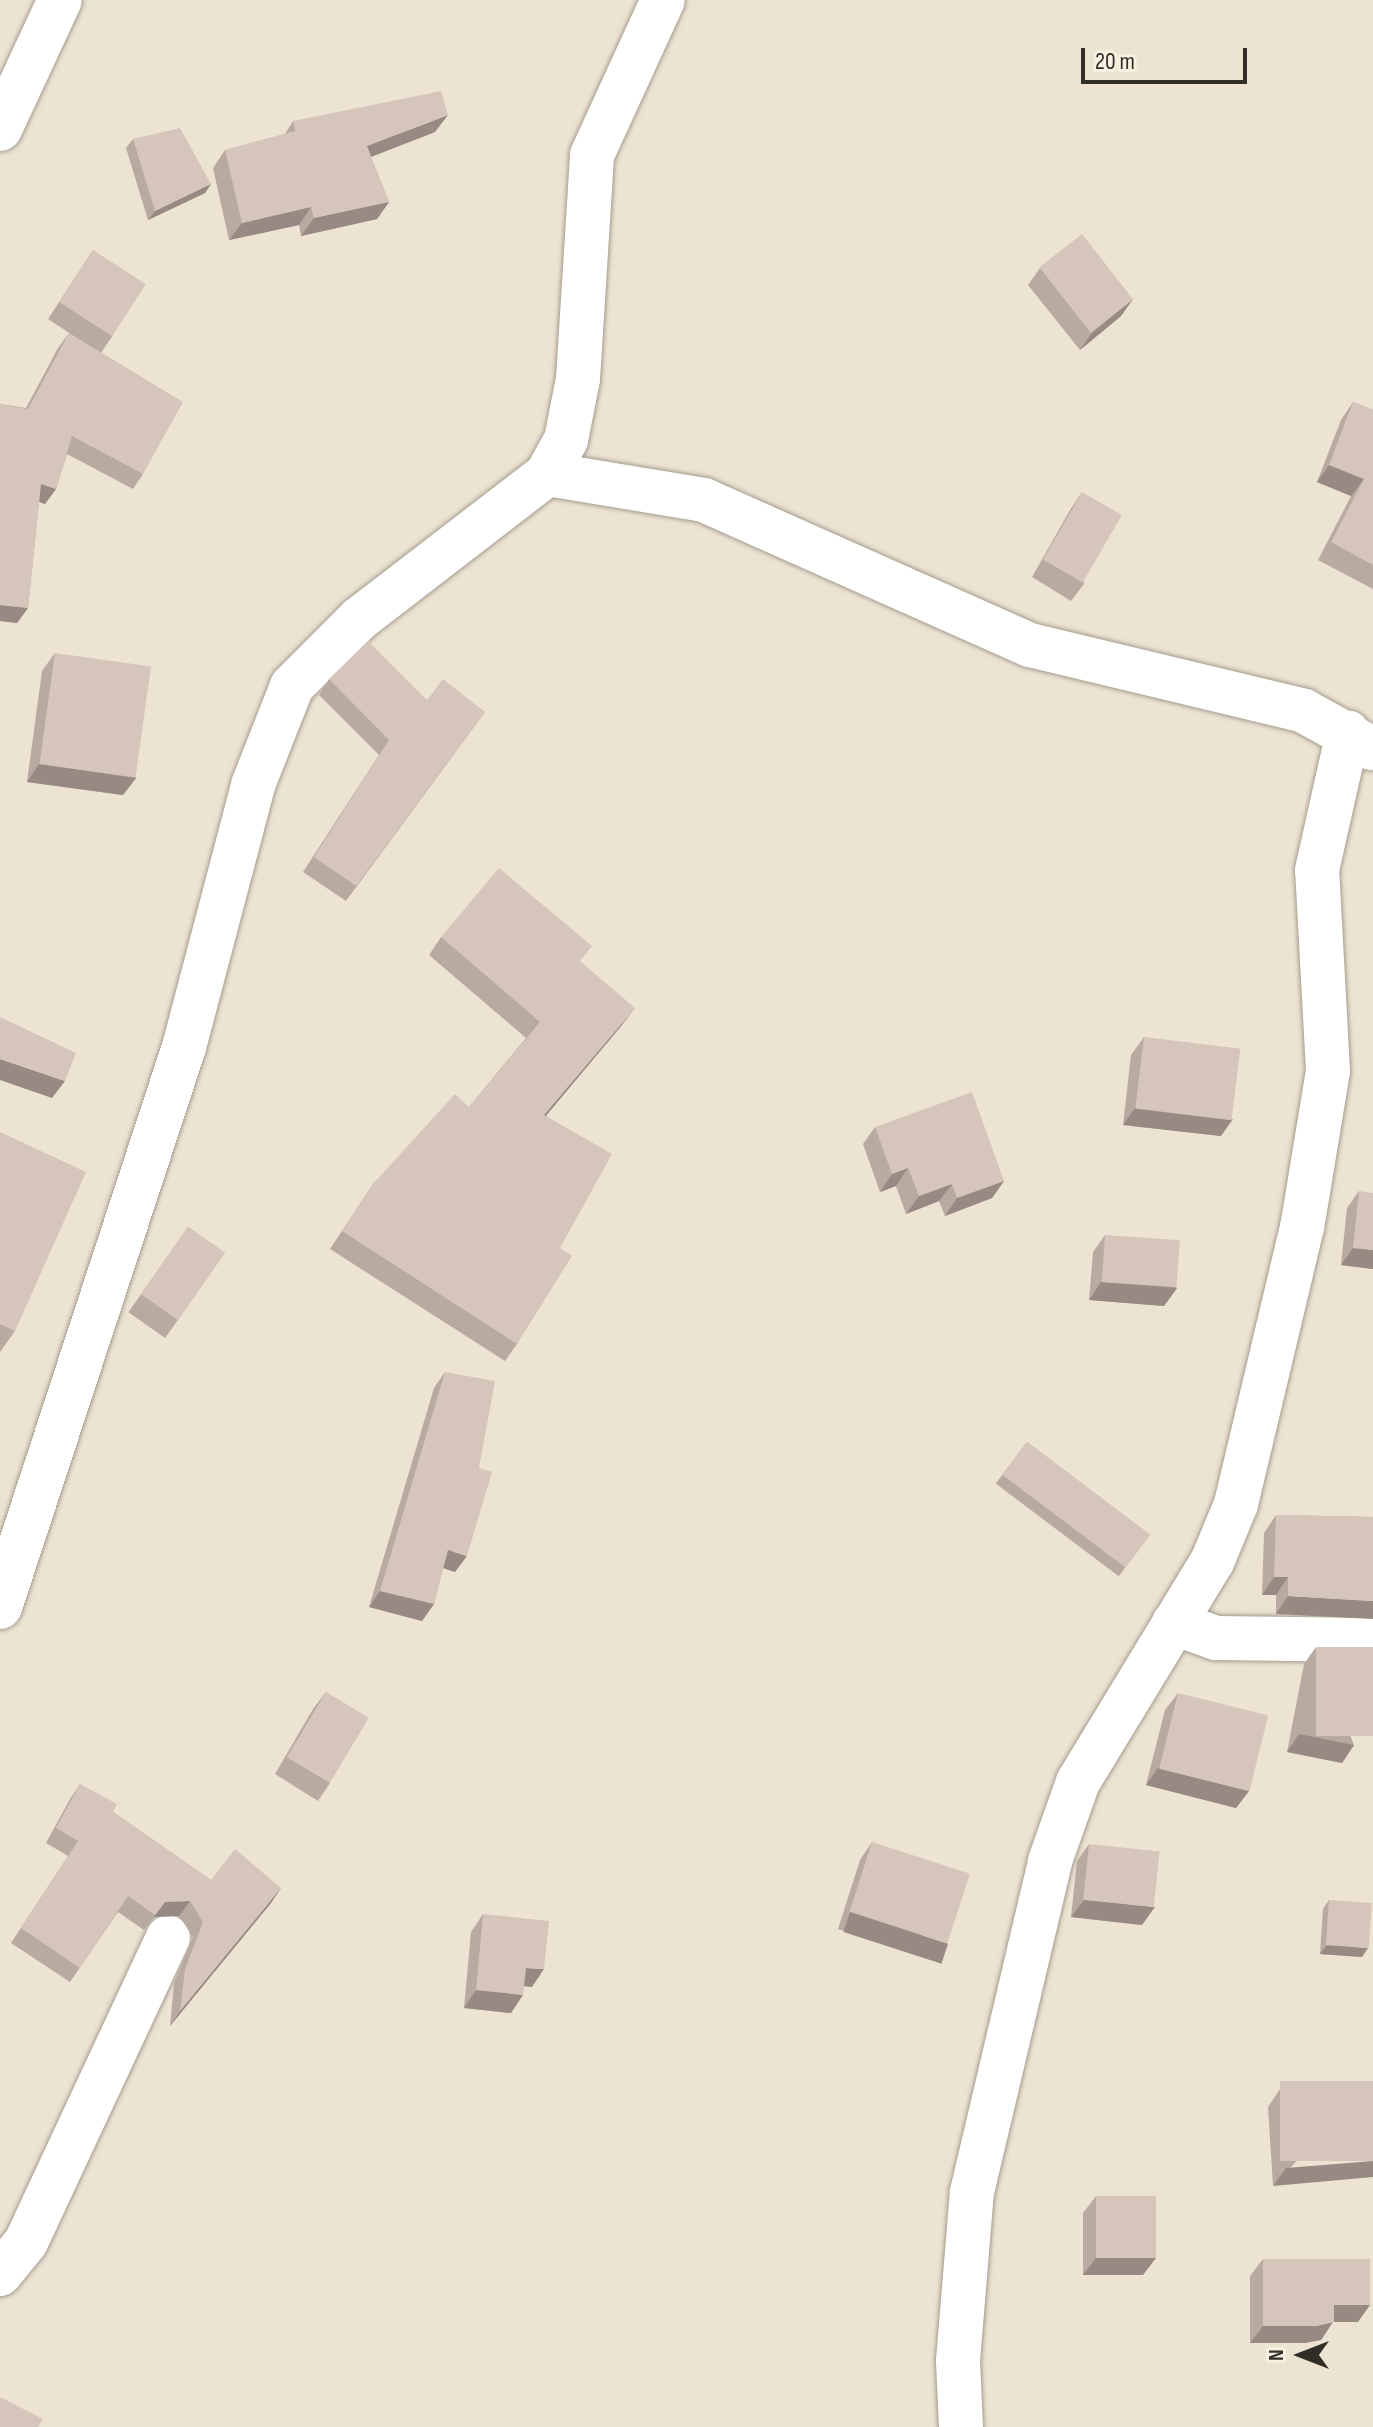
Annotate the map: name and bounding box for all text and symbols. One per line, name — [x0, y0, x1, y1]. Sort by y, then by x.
scale bar — [1085, 32, 1251, 82]
text: 20 m — [1095, 47, 1135, 76]
north arrow — [1261, 2315, 1341, 2395]
text: N — [1263, 2349, 1290, 2361]

